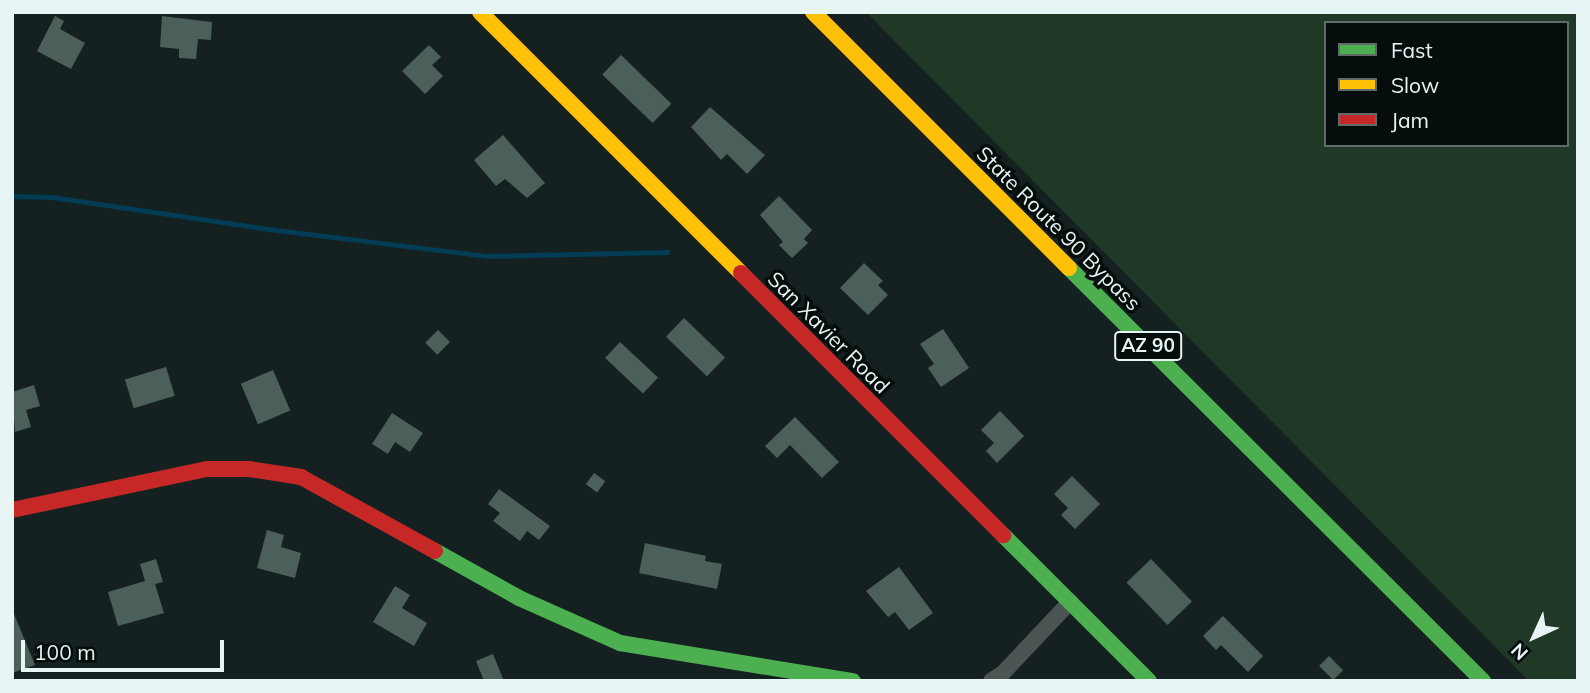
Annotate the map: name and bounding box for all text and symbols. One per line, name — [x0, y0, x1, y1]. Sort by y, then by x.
legend — [1324, 21, 1569, 147]
text: Fast — [1391, 37, 1433, 63]
text: Slow — [1391, 72, 1439, 98]
text: Jam — [1391, 107, 1429, 133]
street label: State Route 90 Bypass — [972, 141, 1146, 315]
street label: San Xavier Road — [763, 266, 895, 398]
road number: AZ 90 — [1113, 330, 1183, 362]
north arrow — [1499, 602, 1569, 672]
scale bar — [24, 626, 228, 670]
text: N — [1506, 638, 1533, 665]
text: 100 m — [34, 639, 96, 665]

